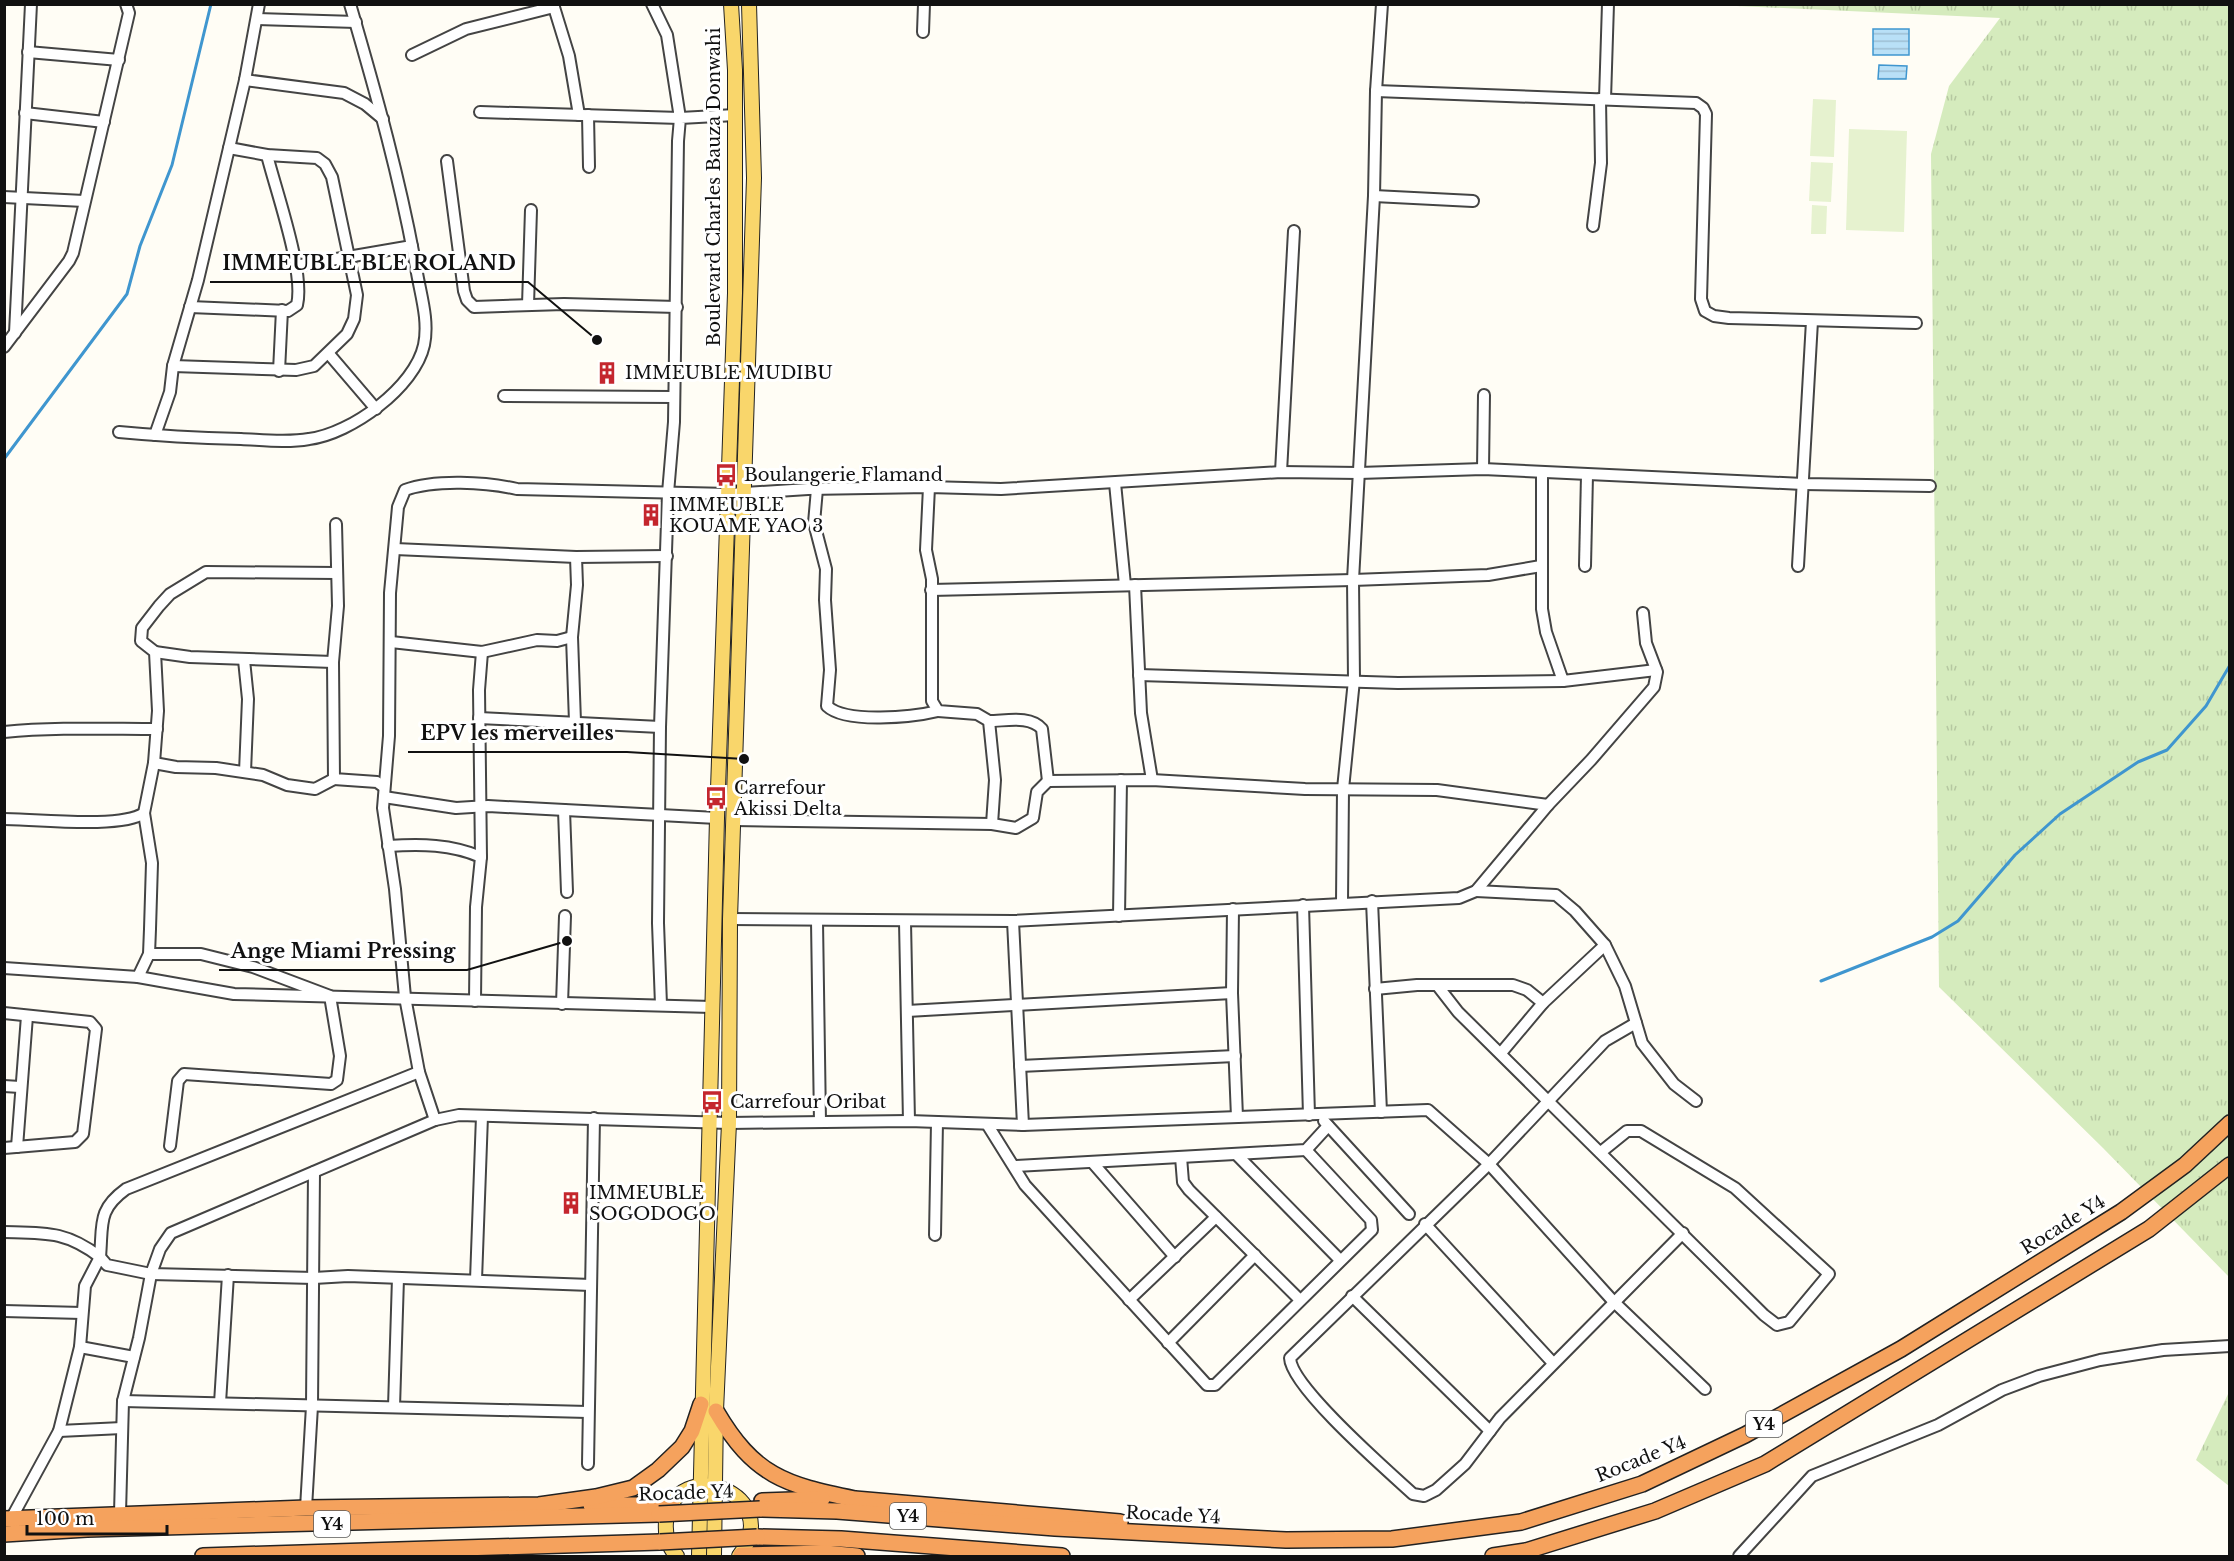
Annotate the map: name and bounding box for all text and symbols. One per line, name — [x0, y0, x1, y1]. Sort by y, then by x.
street label: Boulevard Charles Bauza Donwahi — [703, 27, 725, 347]
callout: IMMEUBLE BLE ROLAND — [210, 244, 528, 282]
text: IMMEUBLE BLE ROLAND — [222, 251, 516, 275]
building icon: IMMEUBLE MUDIBU — [594, 360, 620, 386]
place label: IMMEUBLE MUDIBU — [625, 362, 833, 384]
bus stop icon: Boulangerie Flamand — [713, 462, 739, 488]
place label: Boulangerie Flamand — [744, 464, 943, 486]
place label: IMMEUBLE KOUAME YAO 3 — [669, 494, 823, 537]
building icon: IMMEUBLE KOUAME YAO 3 — [638, 502, 664, 528]
callout: EPV les merveilles — [408, 714, 627, 752]
text: EPV les merveilles — [420, 721, 614, 745]
place label: Carrefour Akissi Delta — [733, 777, 842, 820]
bus stop icon: Carrefour Akissi Delta — [703, 785, 729, 811]
callout: Ange Miami Pressing — [219, 932, 467, 970]
text: Ange Miami Pressing — [230, 939, 456, 963]
bus stop icon: Carrefour Oribat — [699, 1089, 725, 1115]
place label: Carrefour Oribat — [730, 1091, 887, 1113]
place label: IMMEUBLE SOGODOGO — [589, 1182, 716, 1225]
building icon: IMMEUBLE SOGODOGO — [558, 1190, 584, 1216]
street label: Rocade Y4 — [2017, 1190, 2109, 1260]
road number: Y4 — [1746, 1411, 1782, 1437]
street label: Rocade Y4 — [1593, 1431, 1689, 1487]
street label: Rocade Y4 — [638, 1480, 734, 1506]
scale bar — [27, 1498, 166, 1536]
street label: Rocade Y4 — [1125, 1502, 1221, 1528]
road number: Y4 — [890, 1503, 926, 1529]
text: 100 m — [36, 1508, 94, 1530]
road number: Y4 — [314, 1511, 350, 1537]

